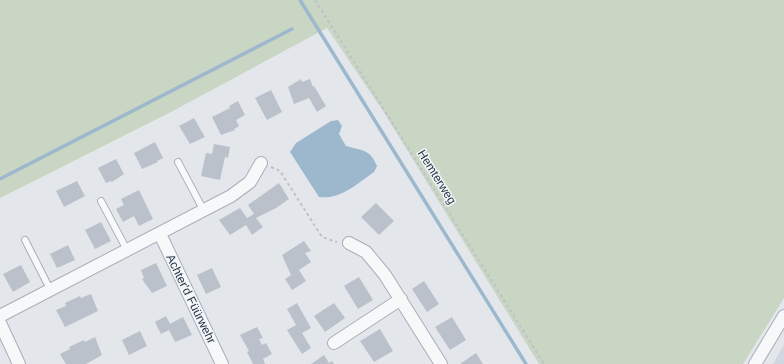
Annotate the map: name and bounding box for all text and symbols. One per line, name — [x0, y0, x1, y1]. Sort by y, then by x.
street label: Hemterweg — [415, 147, 459, 207]
street label: Achter'd Füürwehr — [163, 252, 219, 346]

